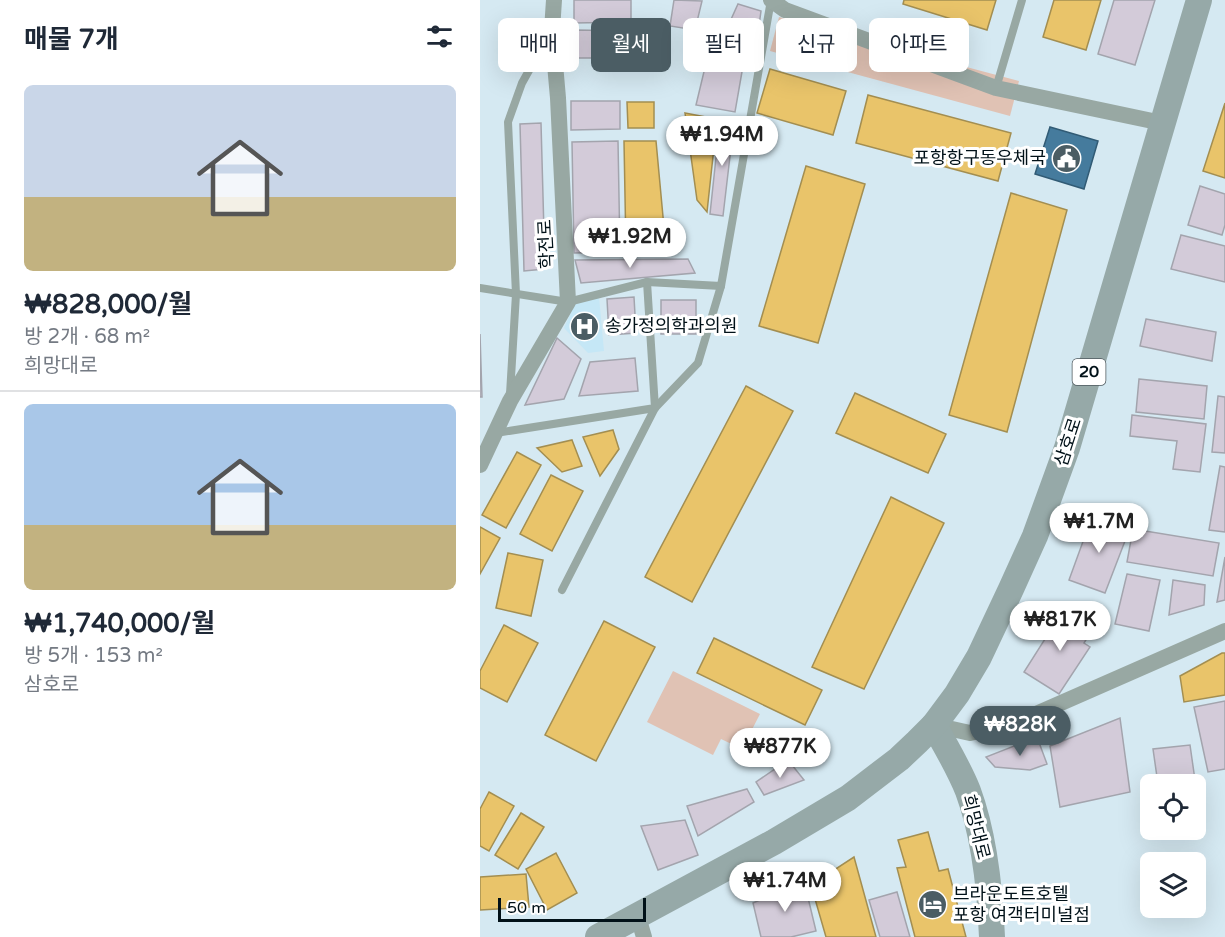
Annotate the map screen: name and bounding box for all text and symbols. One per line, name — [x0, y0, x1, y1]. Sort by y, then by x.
chip: 매매 — [498, 18, 579, 72]
chip: 월세 — [591, 18, 671, 72]
chip: 필터 — [683, 18, 764, 72]
chip: 신규 — [776, 18, 857, 72]
chip: 아파트 — [869, 18, 969, 72]
icon: filters — [423, 20, 456, 53]
text: 매물 7개 — [24, 24, 119, 55]
pin: ₩1.94M — [673, 116, 771, 167]
text: ₩1.94M — [680, 123, 764, 147]
icon: home — [186, 124, 294, 232]
public building icon: 포항항구동우체국 — [1051, 142, 1083, 174]
place label: 포항항구동우체국 — [914, 147, 1046, 169]
pin: ₩1.92M — [581, 218, 679, 269]
street label: 학전로 — [534, 219, 558, 269]
text: ₩1.92M — [588, 225, 672, 249]
text: ₩828,000/월 — [24, 289, 192, 320]
hospital icon: 송가정의학과의원 — [568, 310, 600, 342]
place label: 송가정의학과의원 — [605, 315, 737, 337]
text: 방 2개 · 68 m² — [24, 325, 150, 349]
text: 희망대로 — [24, 354, 98, 378]
road number: 20 — [1072, 359, 1106, 385]
street label: 삼호로 — [1050, 415, 1086, 469]
icon: home — [186, 443, 294, 551]
pin: ₩1.7M — [1057, 503, 1141, 554]
text: ₩1.7M — [1063, 510, 1135, 534]
pin: ₩817K — [1018, 601, 1102, 652]
text: ₩1,740,000/월 — [24, 608, 215, 639]
text: ₩817K — [1024, 608, 1096, 632]
text: 방 5개 · 153 m² — [24, 644, 163, 668]
text: 삼호로 — [24, 673, 79, 697]
pin: ₩828K — [978, 706, 1062, 757]
text: ₩828K — [984, 713, 1056, 737]
pin: ₩877K — [738, 728, 822, 779]
text: ₩877K — [744, 735, 816, 759]
map controls — [1140, 774, 1206, 918]
button: locate — [1140, 774, 1206, 840]
street label: 희망대로 — [957, 792, 995, 862]
button: layers — [1140, 852, 1206, 918]
pin: ₩1.74M — [736, 862, 834, 913]
text: ₩1.74M — [743, 869, 827, 893]
place label: 브라운도트호텔 포항 여객터미널점 — [953, 883, 1090, 926]
hotel icon: 브라운도트호텔 포항 여객터미널점 — [916, 888, 948, 920]
scale bar — [498, 895, 646, 922]
text: 50 m — [507, 898, 546, 918]

